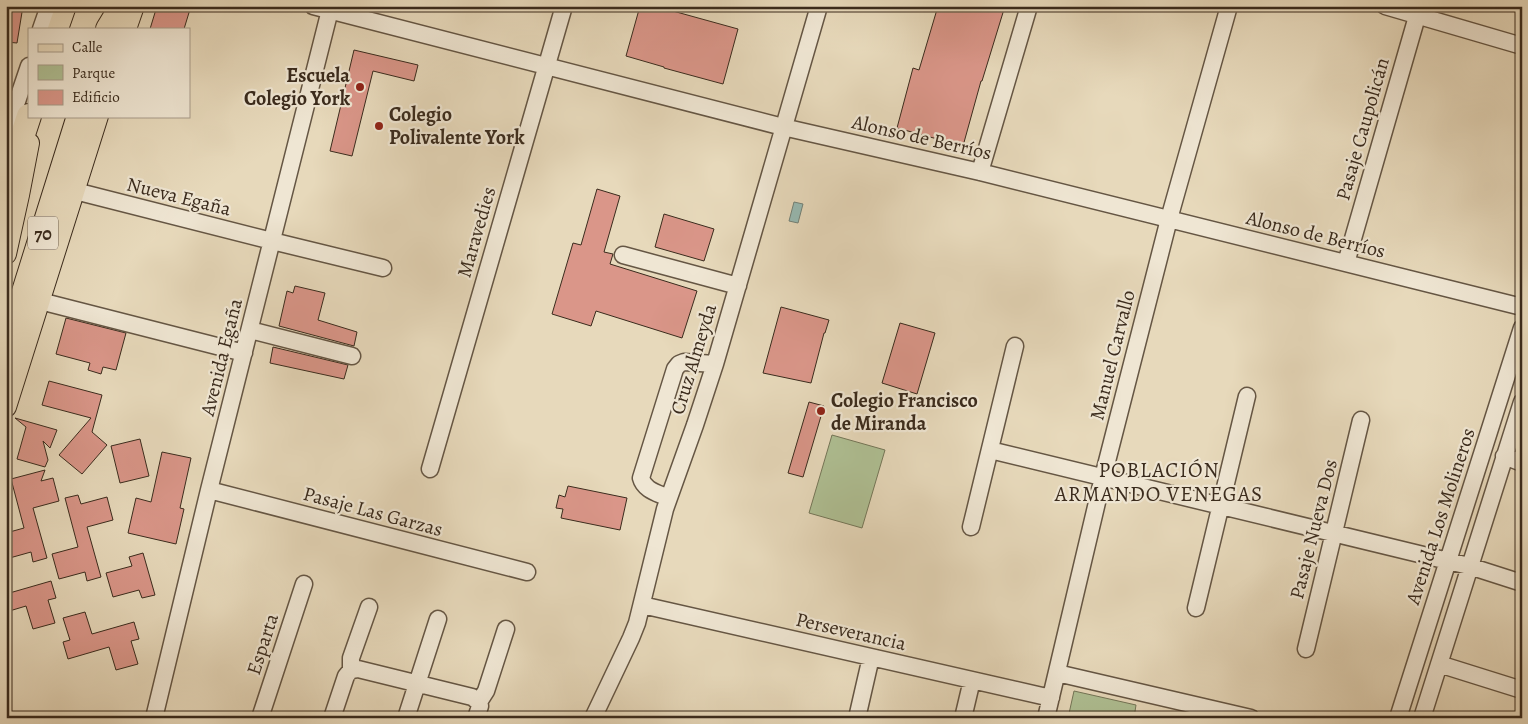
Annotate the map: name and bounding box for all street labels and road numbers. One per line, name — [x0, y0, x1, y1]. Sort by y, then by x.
street label: Pasaje Caupolicán — [1329, 54, 1396, 204]
street label: Alonso de Berríos — [849, 108, 994, 167]
street label: Nueva Egaña — [124, 170, 235, 223]
street label: Maravedies — [451, 184, 502, 281]
street label: Alonso de Berríos — [1243, 204, 1388, 265]
road number: 70 — [28, 217, 58, 250]
street label: Manuel Carvallo — [1083, 287, 1142, 423]
street label: Avenida Egaña — [194, 295, 249, 420]
street label: Cruz Almeyda — [664, 300, 723, 418]
street label: Avenida Los Molineros — [1399, 425, 1482, 609]
street label: Pasaje Nueva Dos — [1283, 456, 1344, 602]
street label: Pasaje Las Garzas — [300, 480, 446, 543]
street label: Perseverancia — [793, 606, 909, 657]
street label: Esparta — [240, 609, 285, 678]

